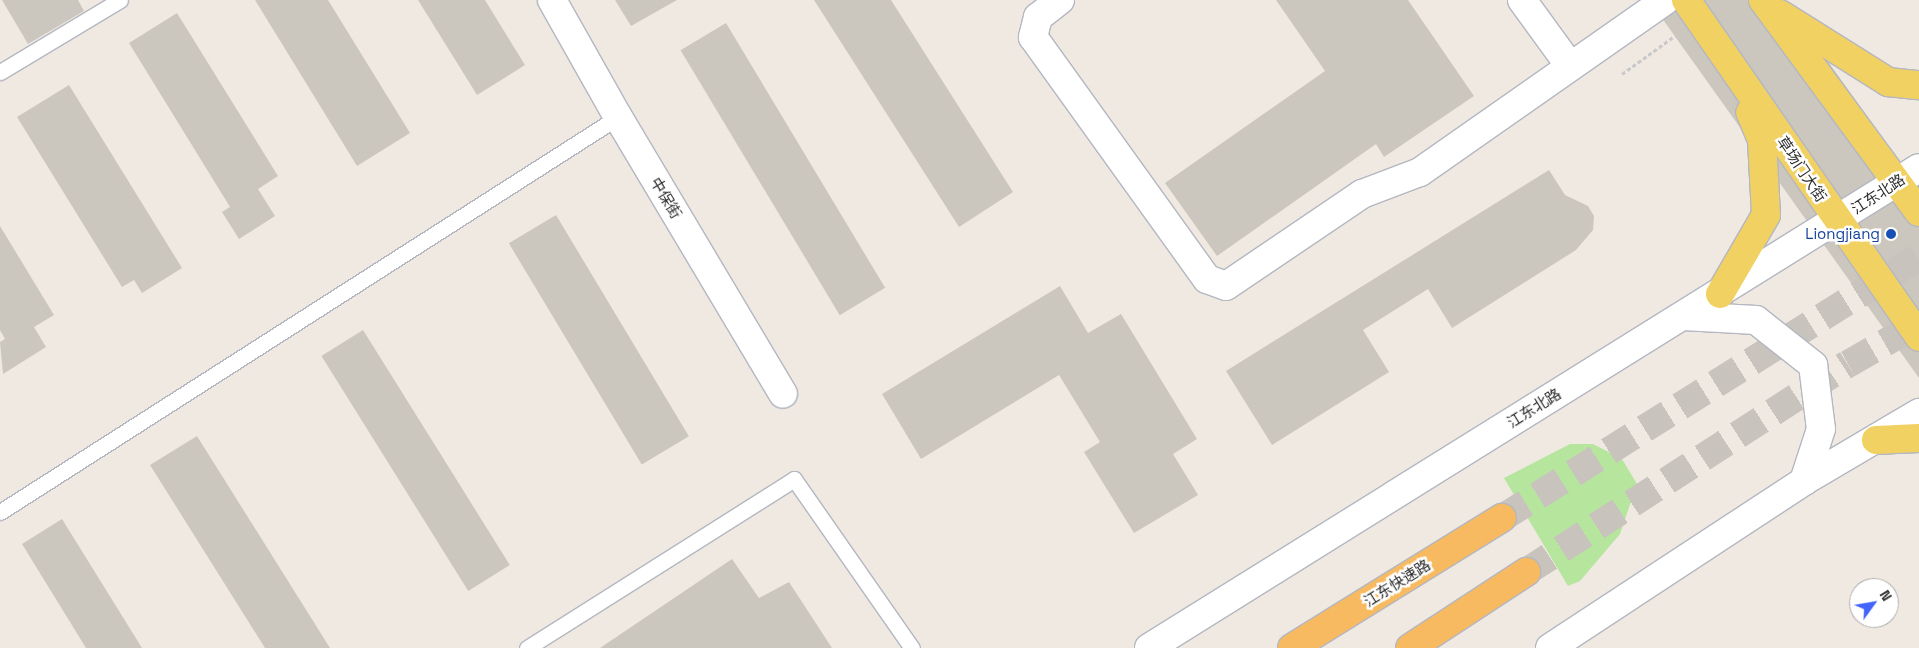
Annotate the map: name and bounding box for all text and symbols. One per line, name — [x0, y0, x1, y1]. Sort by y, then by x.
street label: 草场门大街 — [1774, 133, 1830, 205]
street label: 江东北路 — [1848, 170, 1908, 218]
street label: 中保街 — [647, 174, 685, 222]
place label: Liongjiang — [1805, 225, 1880, 243]
marker: Liongjiang — [1884, 227, 1898, 241]
street label: 江东北路 — [1504, 384, 1564, 432]
street label: 江东快速路 — [1360, 555, 1434, 611]
north arrow — [1849, 578, 1899, 628]
text: N — [1876, 587, 1896, 604]

